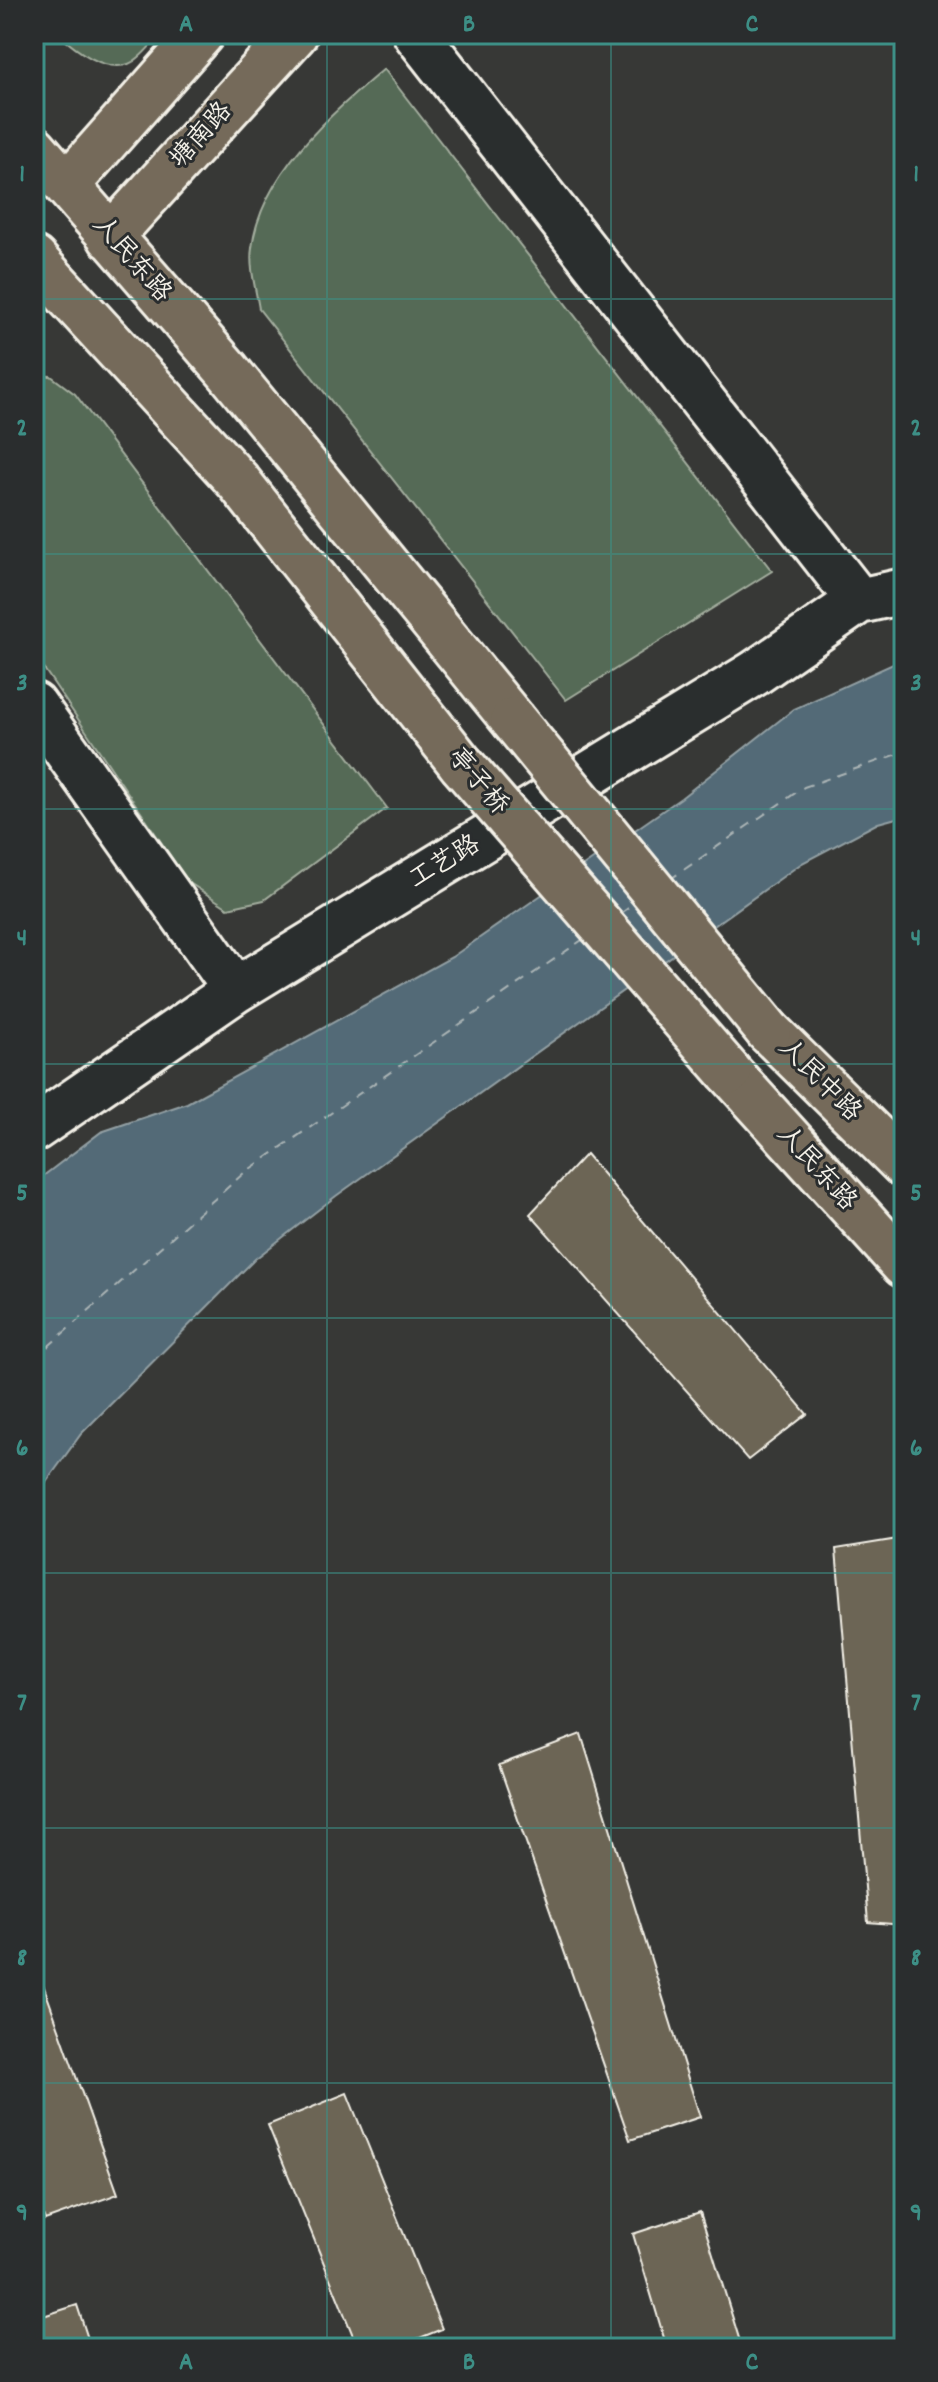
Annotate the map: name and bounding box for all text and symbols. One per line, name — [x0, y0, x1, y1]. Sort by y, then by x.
text: A — [179, 7, 193, 44]
text: B — [463, 7, 475, 44]
text: C — [746, 7, 759, 44]
street label: 塘南路 — [162, 95, 242, 177]
text: 1 — [19, 157, 25, 194]
text: 1 — [913, 157, 919, 194]
street label: 人民东路 — [83, 209, 179, 311]
text: 2 — [16, 411, 28, 448]
text: 2 — [910, 411, 922, 448]
text: 3 — [16, 666, 28, 703]
text: 3 — [910, 666, 922, 703]
street label: 亭子桥 — [438, 740, 516, 824]
street label: 工艺路 — [402, 827, 488, 899]
text: 4 — [17, 921, 27, 958]
text: 4 — [911, 921, 921, 958]
street label: 人民中路 — [769, 1031, 869, 1131]
street label: 人民东路 — [767, 1118, 865, 1220]
text: 5 — [16, 1176, 28, 1213]
text: 5 — [910, 1176, 922, 1213]
text: 6 — [16, 1431, 28, 1468]
text: 6 — [910, 1431, 922, 1468]
text: 7 — [17, 1686, 27, 1723]
text: 7 — [911, 1686, 921, 1723]
text: 8 — [17, 1941, 27, 1978]
text: 8 — [911, 1941, 921, 1978]
text: 9 — [16, 2196, 28, 2233]
text: 9 — [910, 2196, 922, 2233]
text: A — [179, 2345, 193, 2382]
text: B — [463, 2345, 475, 2382]
text: C — [746, 2345, 759, 2382]

